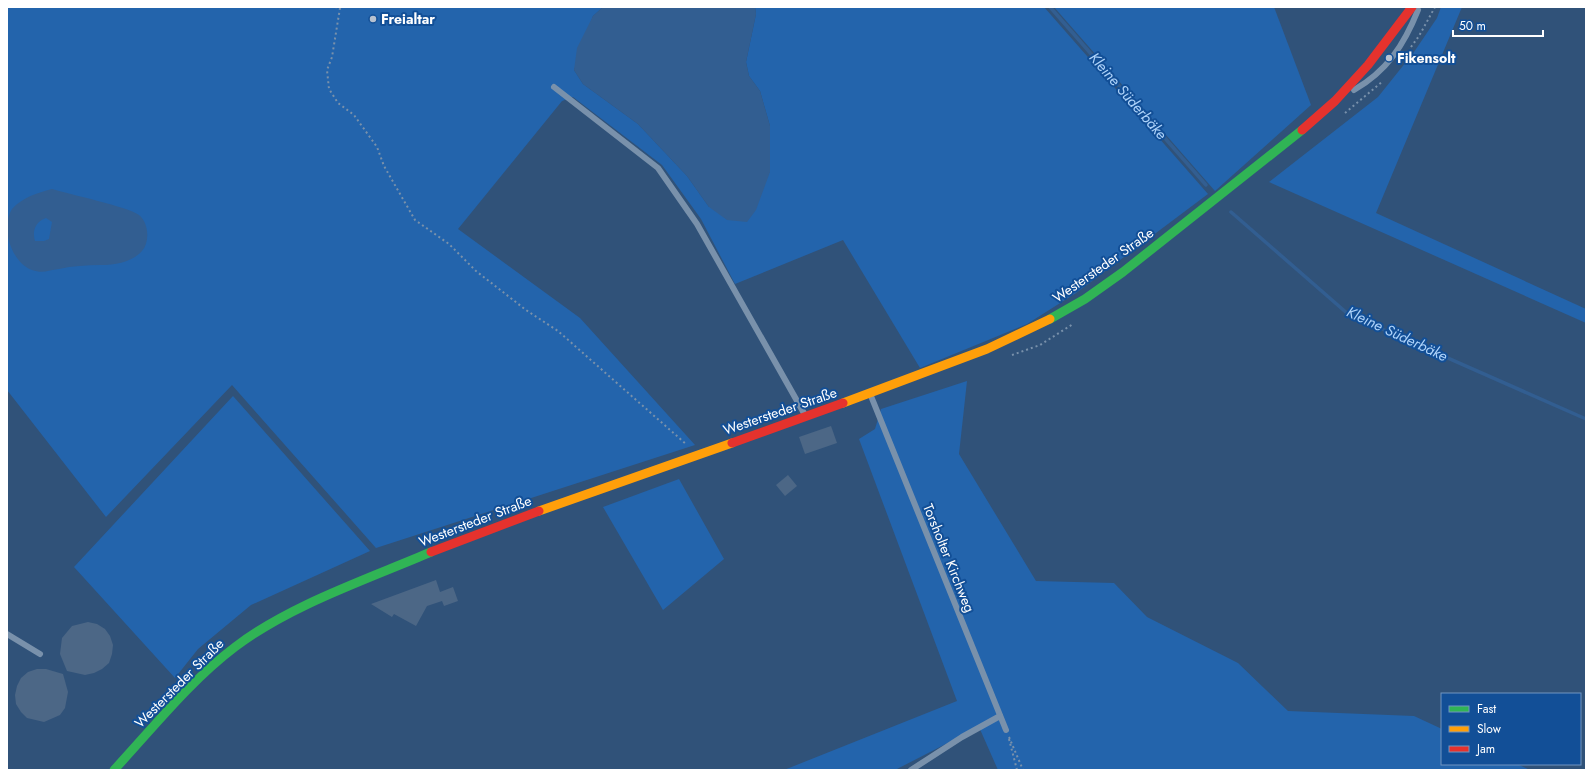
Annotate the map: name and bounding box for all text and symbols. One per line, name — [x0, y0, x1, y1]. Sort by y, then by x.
place label: Freialtar — [381, 9, 435, 29]
scale bar — [1453, 12, 1543, 38]
marker: Freialtar — [368, 14, 378, 24]
text: 50 m — [1459, 17, 1486, 35]
water label: Kleine Süderbäke — [1084, 48, 1172, 145]
place label: Fikensolt — [1397, 48, 1456, 68]
marker: Fikensolt — [1384, 53, 1394, 63]
street label: Westersteder Straße — [1048, 223, 1158, 307]
water label: Kleine Süderbäke — [1343, 301, 1452, 367]
street label: Westersteder Straße — [720, 382, 840, 440]
street label: Westersteder Straße — [416, 490, 534, 552]
street label: Torsholter Kirchweg — [918, 501, 980, 615]
street label: Westersteder Straße — [130, 634, 228, 732]
legend — [1441, 693, 1581, 765]
text: Fast — [1477, 700, 1496, 718]
text: Slow — [1477, 720, 1502, 738]
text: Jam — [1475, 740, 1495, 758]

